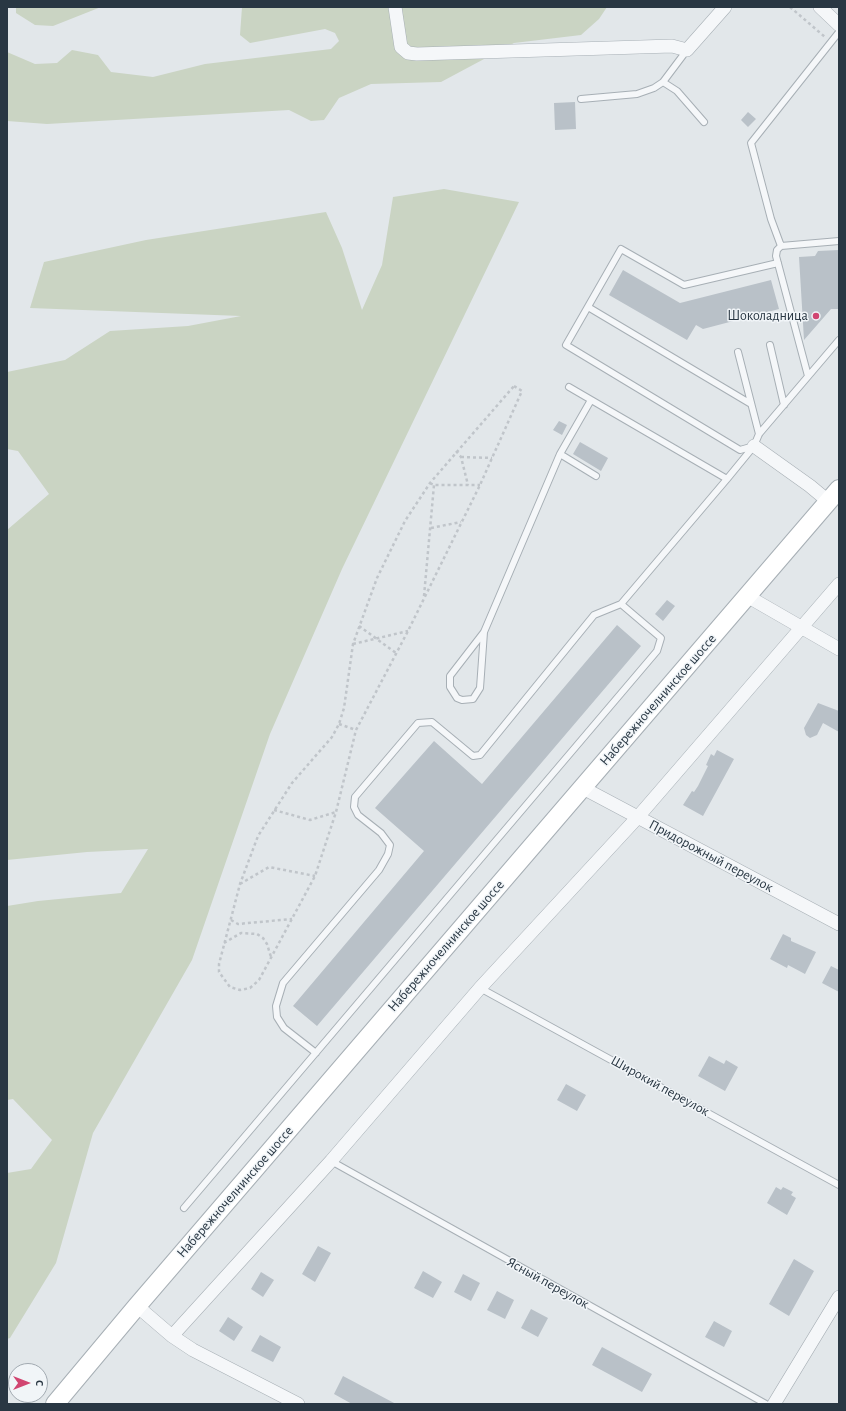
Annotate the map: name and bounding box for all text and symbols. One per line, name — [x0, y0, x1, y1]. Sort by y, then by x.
place label: Шоколадница — [727, 308, 808, 324]
marker: Шоколадница — [811, 311, 821, 321]
street label: Набережночелнинское шоссе — [596, 631, 720, 769]
street label: Придорожный переулок — [646, 816, 776, 896]
street label: Набережночелнинское шоссе — [384, 877, 508, 1015]
street label: Широкий переулок — [608, 1052, 712, 1120]
street label: Набережночелнинское шоссе — [173, 1123, 297, 1261]
street label: Ясный переулок — [504, 1254, 592, 1312]
north arrow — [8, 1363, 48, 1403]
text: С — [34, 1380, 45, 1386]

